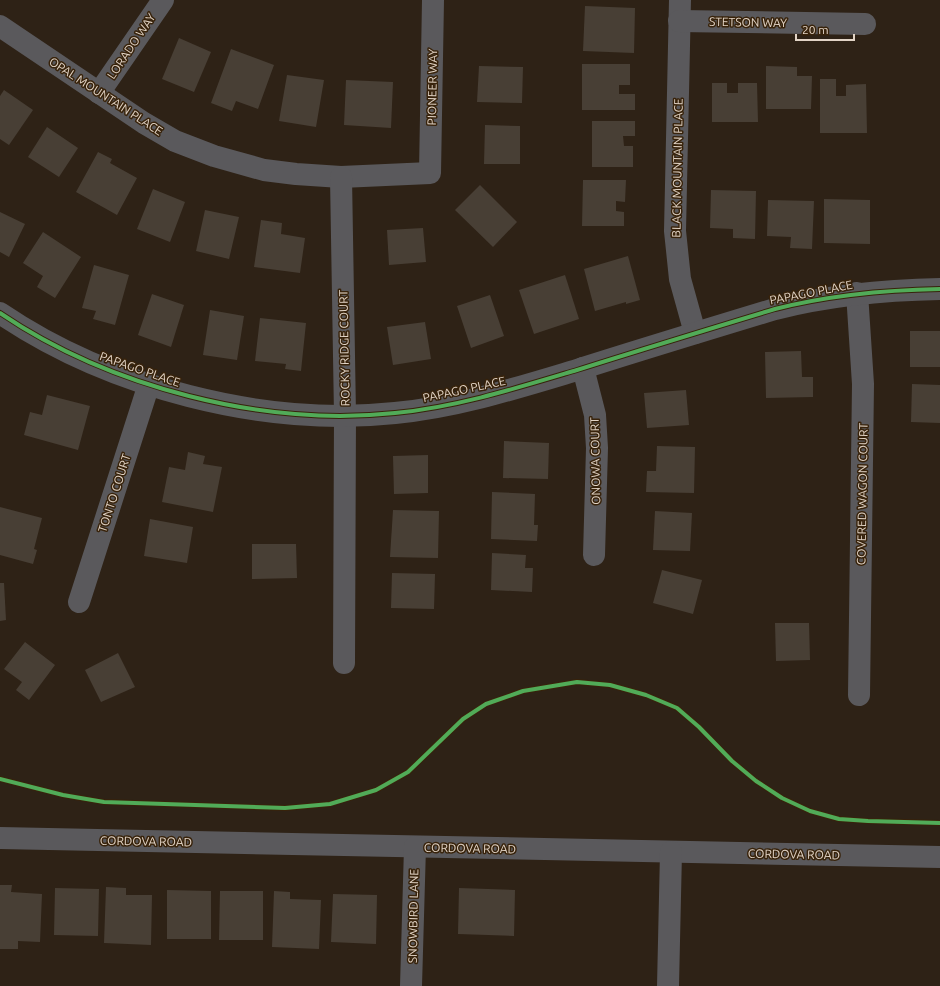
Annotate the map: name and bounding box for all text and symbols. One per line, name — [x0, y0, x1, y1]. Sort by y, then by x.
street label: LORADO WAY — [104, 11, 158, 81]
street label: STETSON WAY — [709, 15, 787, 29]
scale bar — [796, 16, 854, 42]
text: 20 m — [802, 23, 829, 36]
street label: PIONEER WAY — [425, 49, 439, 125]
street label: OPAL MOUNTAIN PLACE — [47, 54, 165, 138]
street label: BLACK MOUNTAIN PLACE — [669, 98, 685, 238]
street label: PAPAGO PLACE — [768, 278, 854, 306]
street label: ROCKY RIDGE COURT — [336, 289, 352, 406]
street label: PAPAGO PLACE — [98, 349, 182, 389]
street label: PAPAGO PLACE — [421, 374, 507, 404]
street label: ONOWA COURT — [588, 417, 602, 505]
street label: COVERED WAGON COURT — [854, 422, 870, 565]
street label: TONTO COURT — [95, 452, 133, 534]
street label: CORDOVA ROAD — [100, 834, 192, 848]
street label: CORDOVA ROAD — [424, 841, 516, 855]
street label: CORDOVA ROAD — [748, 847, 840, 861]
street label: SNOWBIRD LANE — [406, 869, 420, 963]

